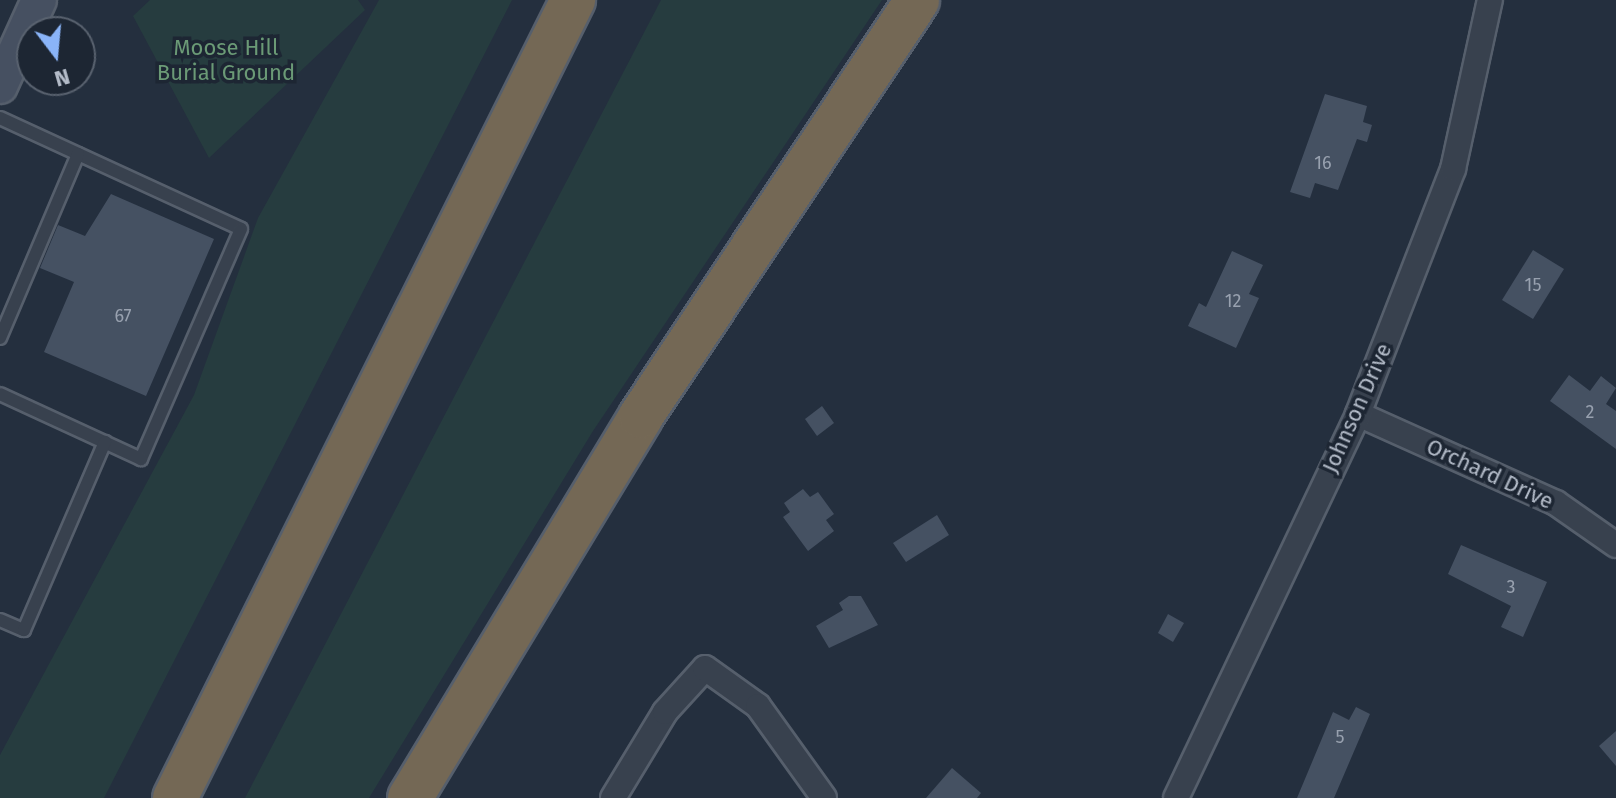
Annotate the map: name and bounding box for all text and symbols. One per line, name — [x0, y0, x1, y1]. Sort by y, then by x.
north arrow — [16, 16, 96, 96]
park label: Moose Hill Burial Ground — [157, 34, 295, 86]
text: N — [51, 63, 73, 93]
house number: 16 — [1314, 152, 1332, 174]
house number: 15 — [1525, 274, 1541, 296]
house number: 12 — [1225, 290, 1241, 312]
house number: 67 — [114, 305, 132, 327]
street label: Johnson Drive — [1317, 339, 1397, 477]
house number: 2 — [1586, 401, 1594, 423]
street label: Orchard Drive — [1422, 433, 1558, 515]
house number: 3 — [1507, 576, 1515, 598]
house number: 5 — [1335, 726, 1345, 748]

